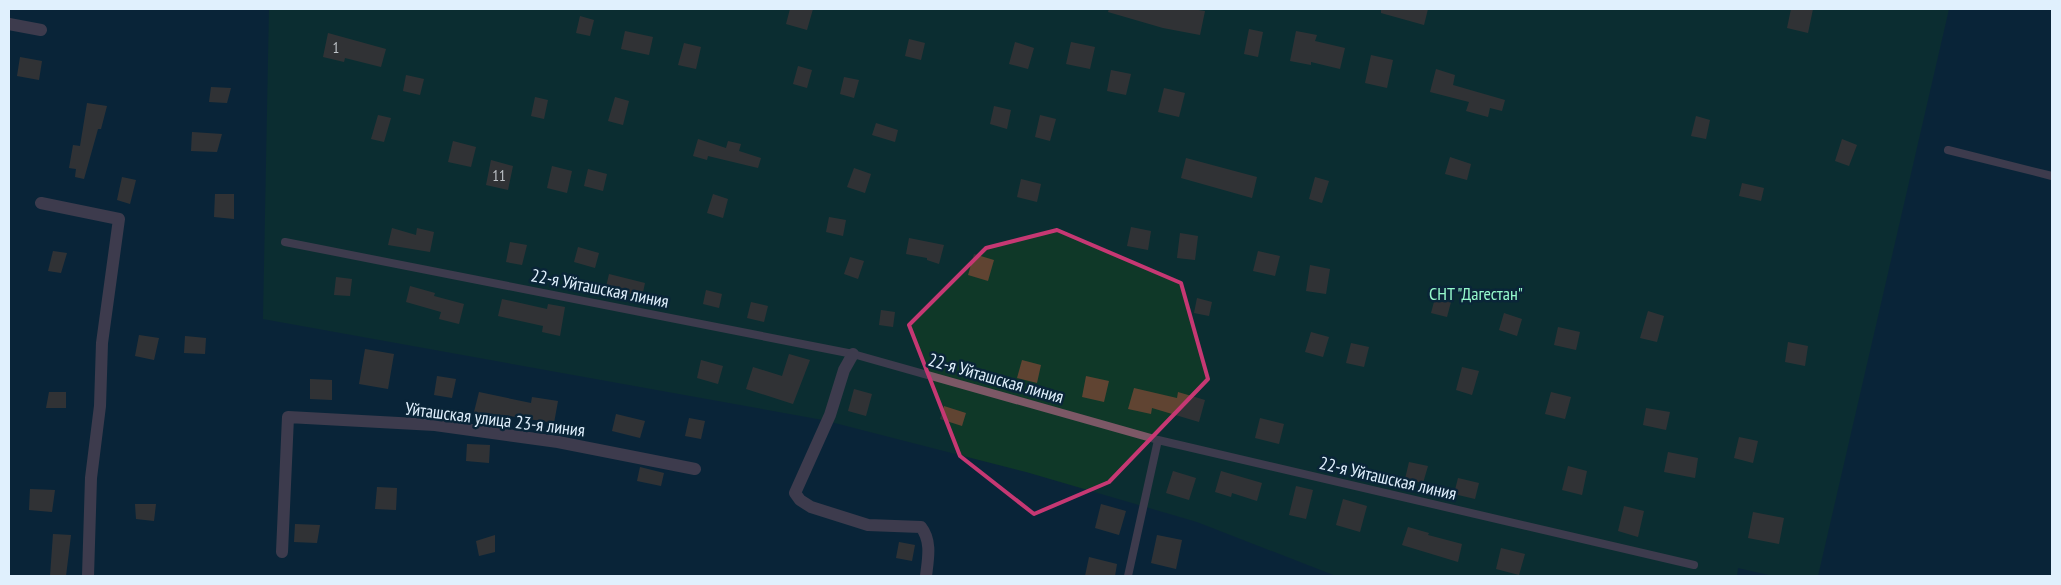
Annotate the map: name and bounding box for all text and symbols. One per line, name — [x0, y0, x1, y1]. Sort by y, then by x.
house number: 1 — [333, 38, 339, 57]
house number: 11 — [492, 166, 506, 185]
street label: 22-я Уйташская линия — [529, 263, 671, 313]
park label: СНТ "Дагестан" — [1429, 282, 1523, 305]
street label: 22-я Уйташская линия — [926, 348, 1066, 408]
street label: Уйташская улица 23-я линия — [404, 397, 586, 441]
street label: 22-я Уйташская линия — [1317, 451, 1459, 505]

